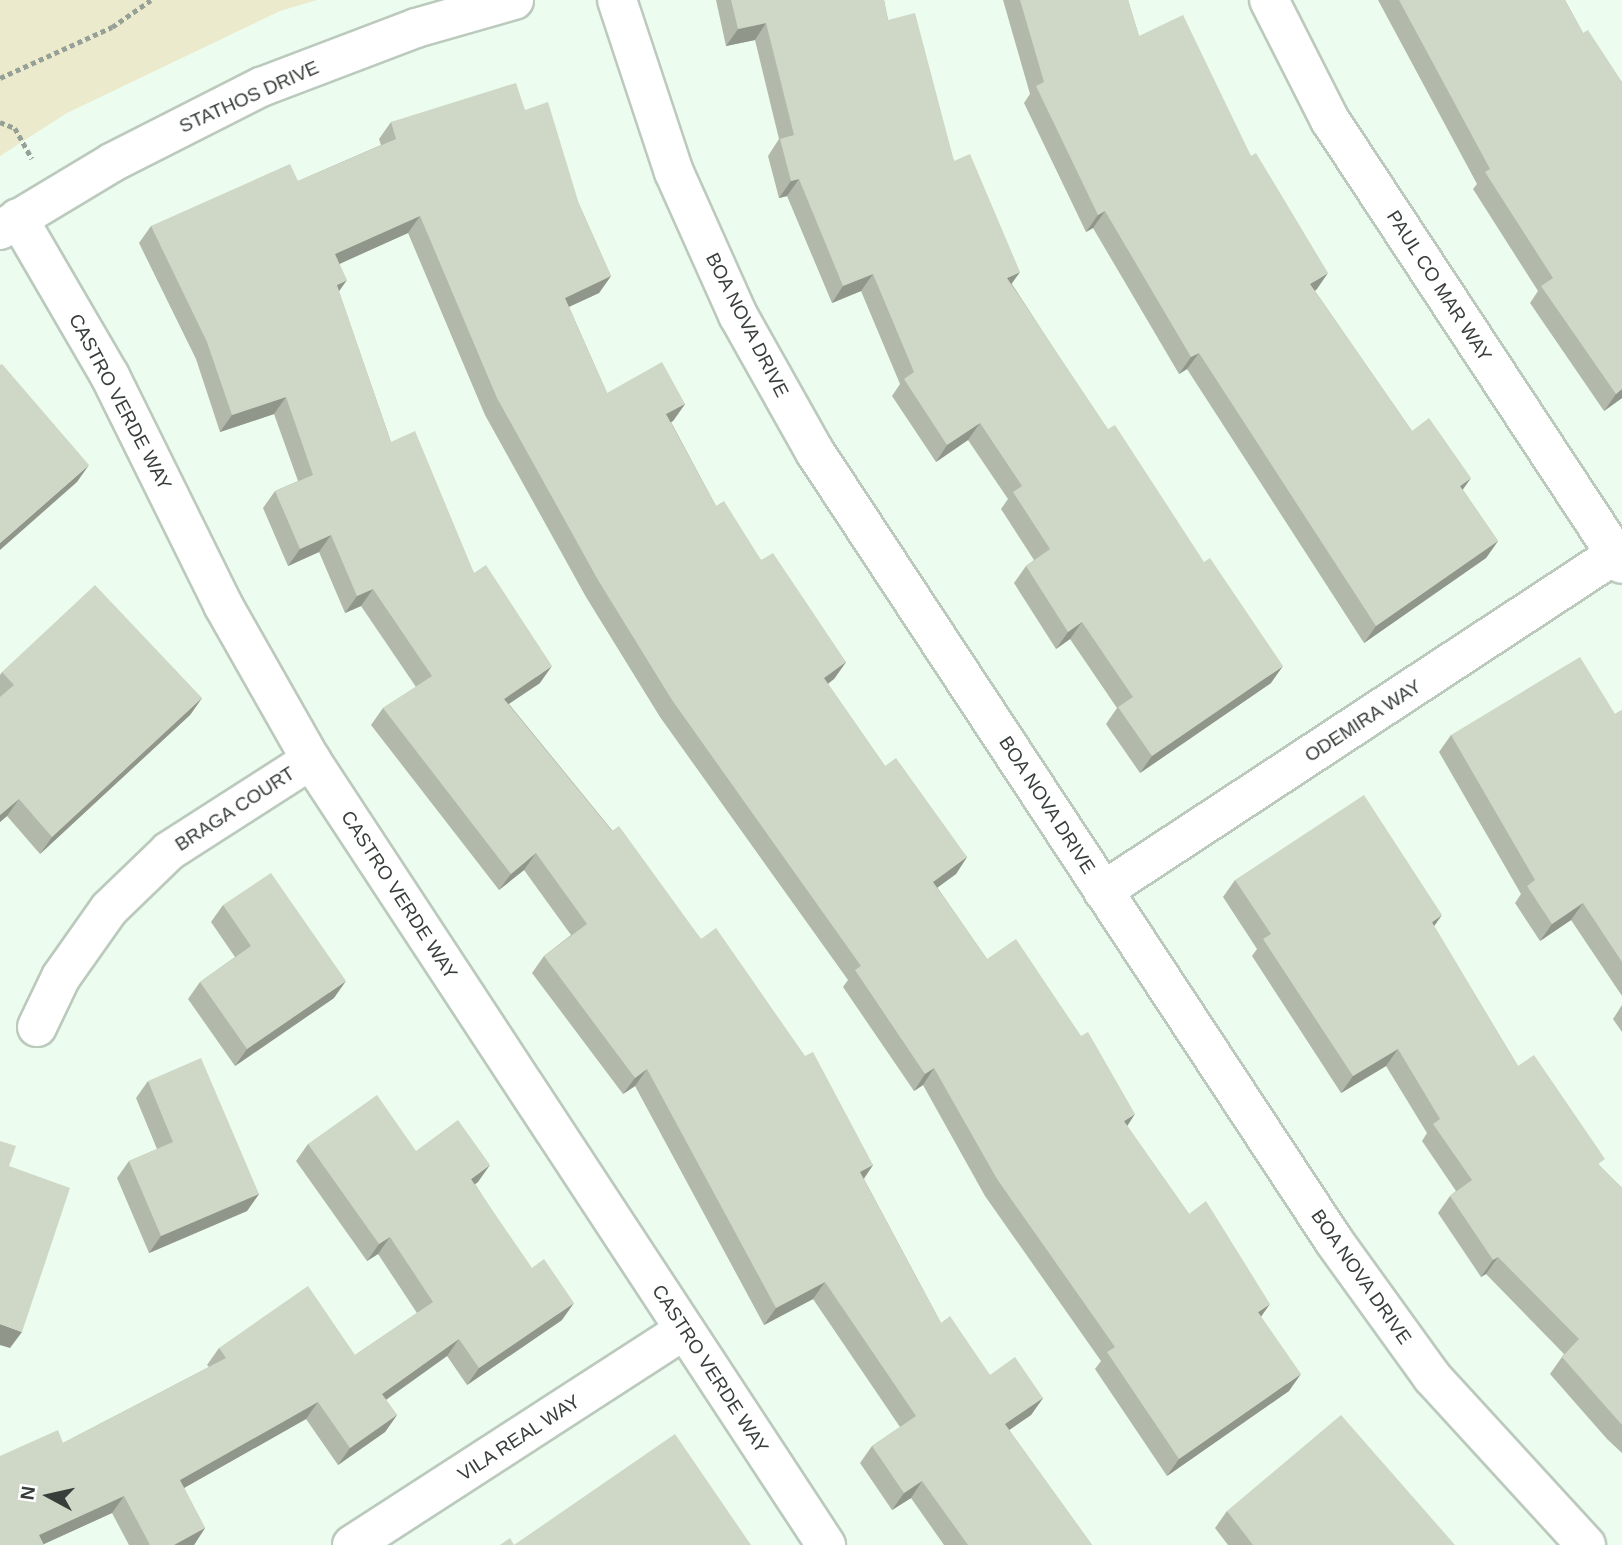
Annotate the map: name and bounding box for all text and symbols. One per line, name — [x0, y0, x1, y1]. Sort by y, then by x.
street label: STATHOS DRIVE — [176, 56, 322, 138]
street label: PAUL CO MAR WAY — [1382, 206, 1496, 366]
street label: BOA NOVA DRIVE — [700, 248, 794, 402]
street label: CASTRO VERDE WAY — [64, 310, 176, 494]
street label: ODEMIRA WAY — [1300, 675, 1426, 767]
street label: BOA NOVA DRIVE — [994, 731, 1100, 879]
street label: BRAGA COURT — [171, 762, 299, 856]
street label: CASTRO VERDE WAY — [336, 806, 462, 984]
street label: BOA NOVA DRIVE — [1305, 1204, 1417, 1350]
street label: CASTRO VERDE WAY — [647, 1280, 773, 1458]
street label: VILA REAL WAY — [453, 1390, 585, 1486]
north arrow — [14, 1461, 84, 1531]
text: N — [16, 1485, 39, 1501]

